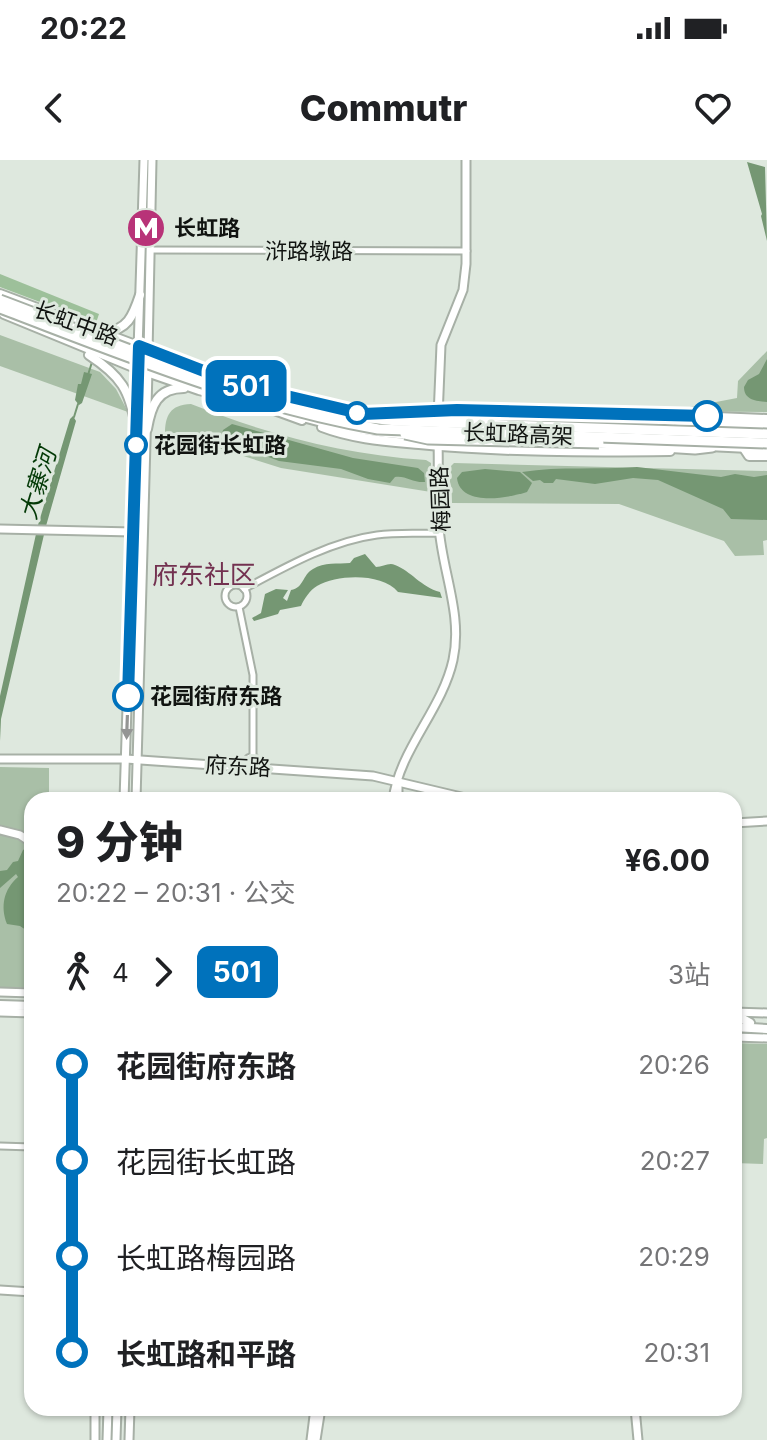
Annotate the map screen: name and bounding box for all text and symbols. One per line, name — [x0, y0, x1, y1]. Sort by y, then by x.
text: 20:22 — [40, 10, 127, 46]
icon: back — [32, 86, 76, 130]
text: Commutr — [300, 86, 467, 130]
icon: heart — [691, 86, 735, 130]
metro station icon: 长虹路 — [125, 207, 167, 249]
place label: 长虹路 — [174, 215, 240, 241]
street label: 浒路墩路 — [265, 238, 353, 264]
street label: 长虹中路 — [30, 296, 122, 350]
line badge: 501 — [200, 360, 292, 412]
text: 501 — [222, 369, 270, 403]
unlabelled marker — [692, 401, 722, 431]
unlabelled marker — [346, 402, 368, 424]
street label: 长虹路高架 — [463, 419, 573, 449]
place label: 花园街长虹路 — [154, 432, 286, 458]
marker: 花园街长虹路 — [125, 434, 147, 456]
water label: 大寨河 — [13, 441, 63, 523]
street label: 梅园路 — [426, 466, 454, 532]
district label: 府东社区 — [152, 559, 256, 590]
marker: 花园街府东路 — [113, 681, 143, 711]
place label: 花园街府东路 — [150, 683, 282, 709]
one-way arrow — [120, 715, 133, 740]
street label: 府东路 — [204, 751, 272, 781]
text: 9 分钟 — [56, 815, 183, 869]
text: ¥6.00 — [625, 842, 710, 878]
text: 20:22 – 20:31 · 公交 — [56, 877, 296, 908]
icon: walk — [56, 950, 100, 994]
icon: forward — [141, 950, 185, 994]
text: 501 — [213, 955, 262, 989]
text: 4 — [112, 957, 129, 988]
text: 3站 — [668, 959, 710, 990]
text: 花园街府东路 — [116, 1048, 296, 1084]
text: 20:26 — [638, 1049, 710, 1080]
text: 花园街长虹路 — [116, 1144, 296, 1180]
text: 20:27 — [640, 1145, 710, 1176]
text: 长虹路梅园路 — [116, 1240, 296, 1276]
text: 20:29 — [638, 1241, 710, 1272]
text: 长虹路和平路 — [116, 1336, 296, 1372]
text: 20:31 — [644, 1337, 710, 1368]

